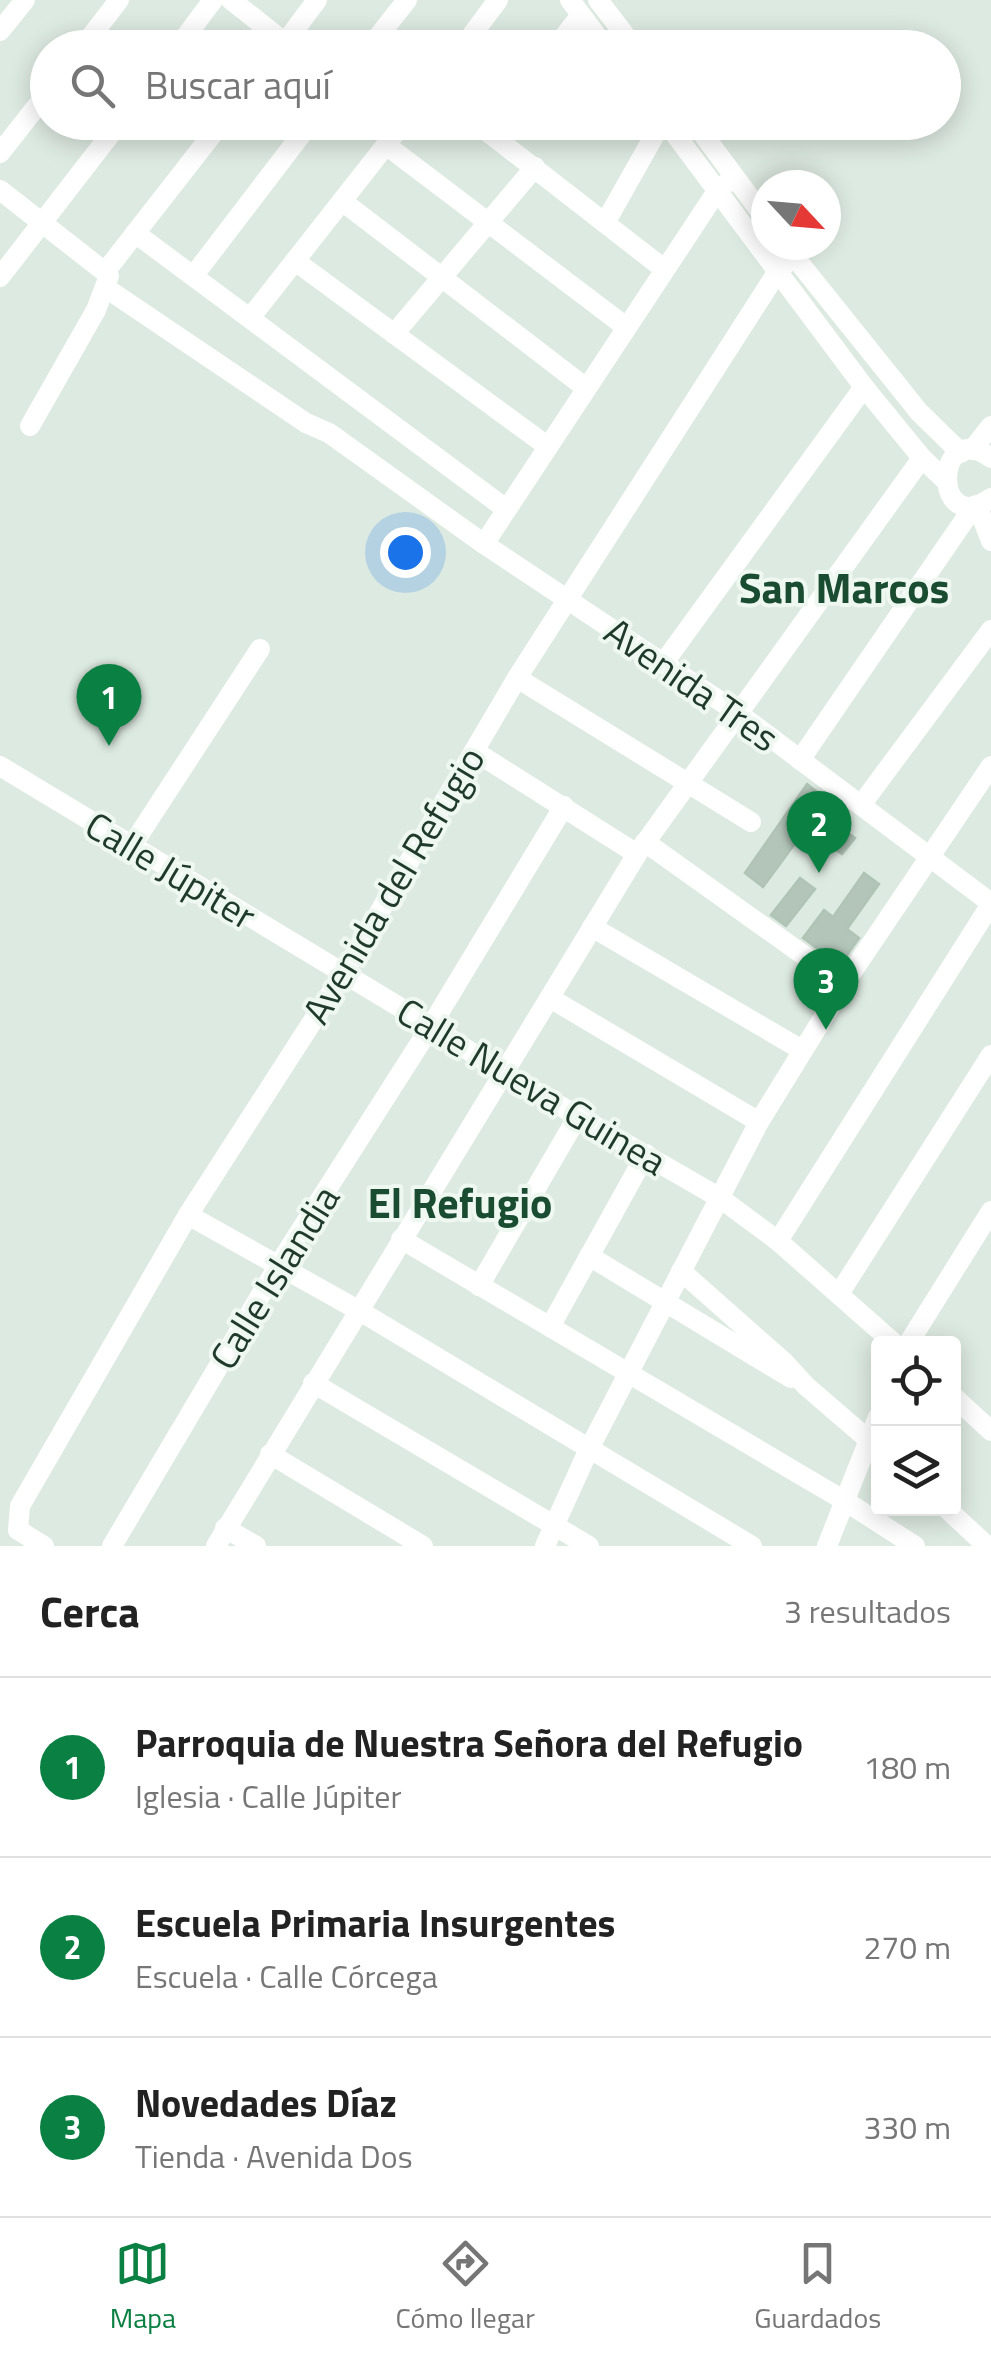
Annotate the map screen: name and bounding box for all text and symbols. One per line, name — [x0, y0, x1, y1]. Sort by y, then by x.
search box — [30, 30, 961, 140]
text: Buscar aquí — [145, 56, 331, 114]
icon: search — [65, 58, 120, 113]
north arrow — [751, 170, 841, 260]
your location — [380, 527, 431, 578]
district label: San Marcos — [739, 555, 949, 619]
street label: Avenida Tres — [593, 602, 791, 766]
pin: 1 — [76, 664, 142, 746]
street label: Avenida del Refugio — [287, 735, 499, 1035]
pin: 2 — [786, 790, 852, 873]
street label: Calle Júpiter — [75, 796, 267, 944]
pin: 3 — [794, 948, 858, 1030]
street label: Calle Nueva Guinea — [386, 982, 678, 1190]
district label: El Refugio — [368, 1170, 552, 1234]
street label: Calle Islandia — [194, 1174, 354, 1380]
map controls — [871, 1336, 961, 1516]
button: locate — [871, 1336, 961, 1426]
button: layers — [871, 1426, 961, 1516]
text: Cerca — [40, 1579, 140, 1643]
text: 3 resultados — [784, 1587, 951, 1635]
text: Parroquia de Nuestra Señora del Refugio — [135, 1714, 803, 1772]
text: 1 — [64, 1743, 81, 1791]
text: 180 m — [863, 1743, 951, 1791]
text: Iglesia · Calle Júpiter — [135, 1772, 402, 1820]
text: Escuela Primaria Insurgentes — [135, 1894, 616, 1952]
text: 2 — [64, 1923, 81, 1971]
text: 270 m — [863, 1923, 951, 1971]
text: Escuela · Calle Córcega — [135, 1952, 438, 2000]
text: Novedades Díaz — [135, 2074, 397, 2132]
text: 3 — [64, 2103, 81, 2151]
text: 330 m — [863, 2103, 951, 2151]
text: Tienda · Avenida Dos — [135, 2132, 413, 2180]
tab: Mapa — [110, 2236, 176, 2339]
tab: Cómo llegar — [396, 2236, 535, 2339]
tab: Guardados — [754, 2236, 881, 2339]

